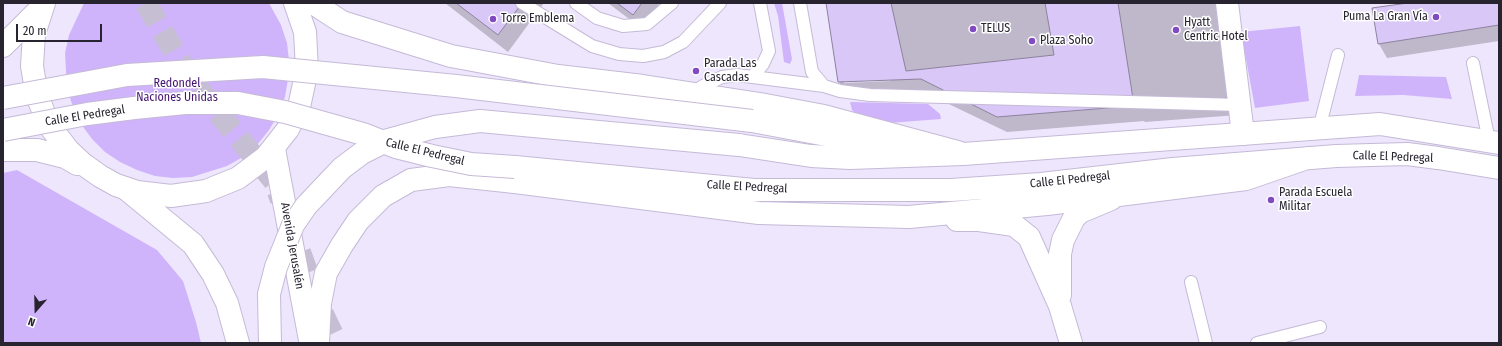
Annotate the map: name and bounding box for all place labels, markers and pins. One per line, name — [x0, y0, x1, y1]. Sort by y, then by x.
place label: Puma La Gran Vía — [1343, 10, 1428, 24]
place label: Torre Emblema — [501, 12, 574, 26]
marker: Puma La Gran Vía — [1431, 12, 1441, 22]
marker: Torre Emblema — [488, 14, 498, 24]
place label: Hyatt Centric Hotel — [1184, 16, 1248, 44]
place label: TELUS — [981, 22, 1010, 36]
marker: TELUS — [968, 24, 978, 34]
marker: Hyatt Centric Hotel — [1171, 25, 1181, 35]
place label: Plaza Soho — [1040, 34, 1093, 48]
marker: Plaza Soho — [1027, 36, 1037, 46]
place label: Parada Las Cascadas — [704, 57, 757, 85]
marker: Parada Las Cascadas — [691, 66, 701, 76]
place label: Parada Escuela Militar — [1279, 186, 1352, 214]
marker: Parada Escuela Militar — [1266, 195, 1276, 205]

